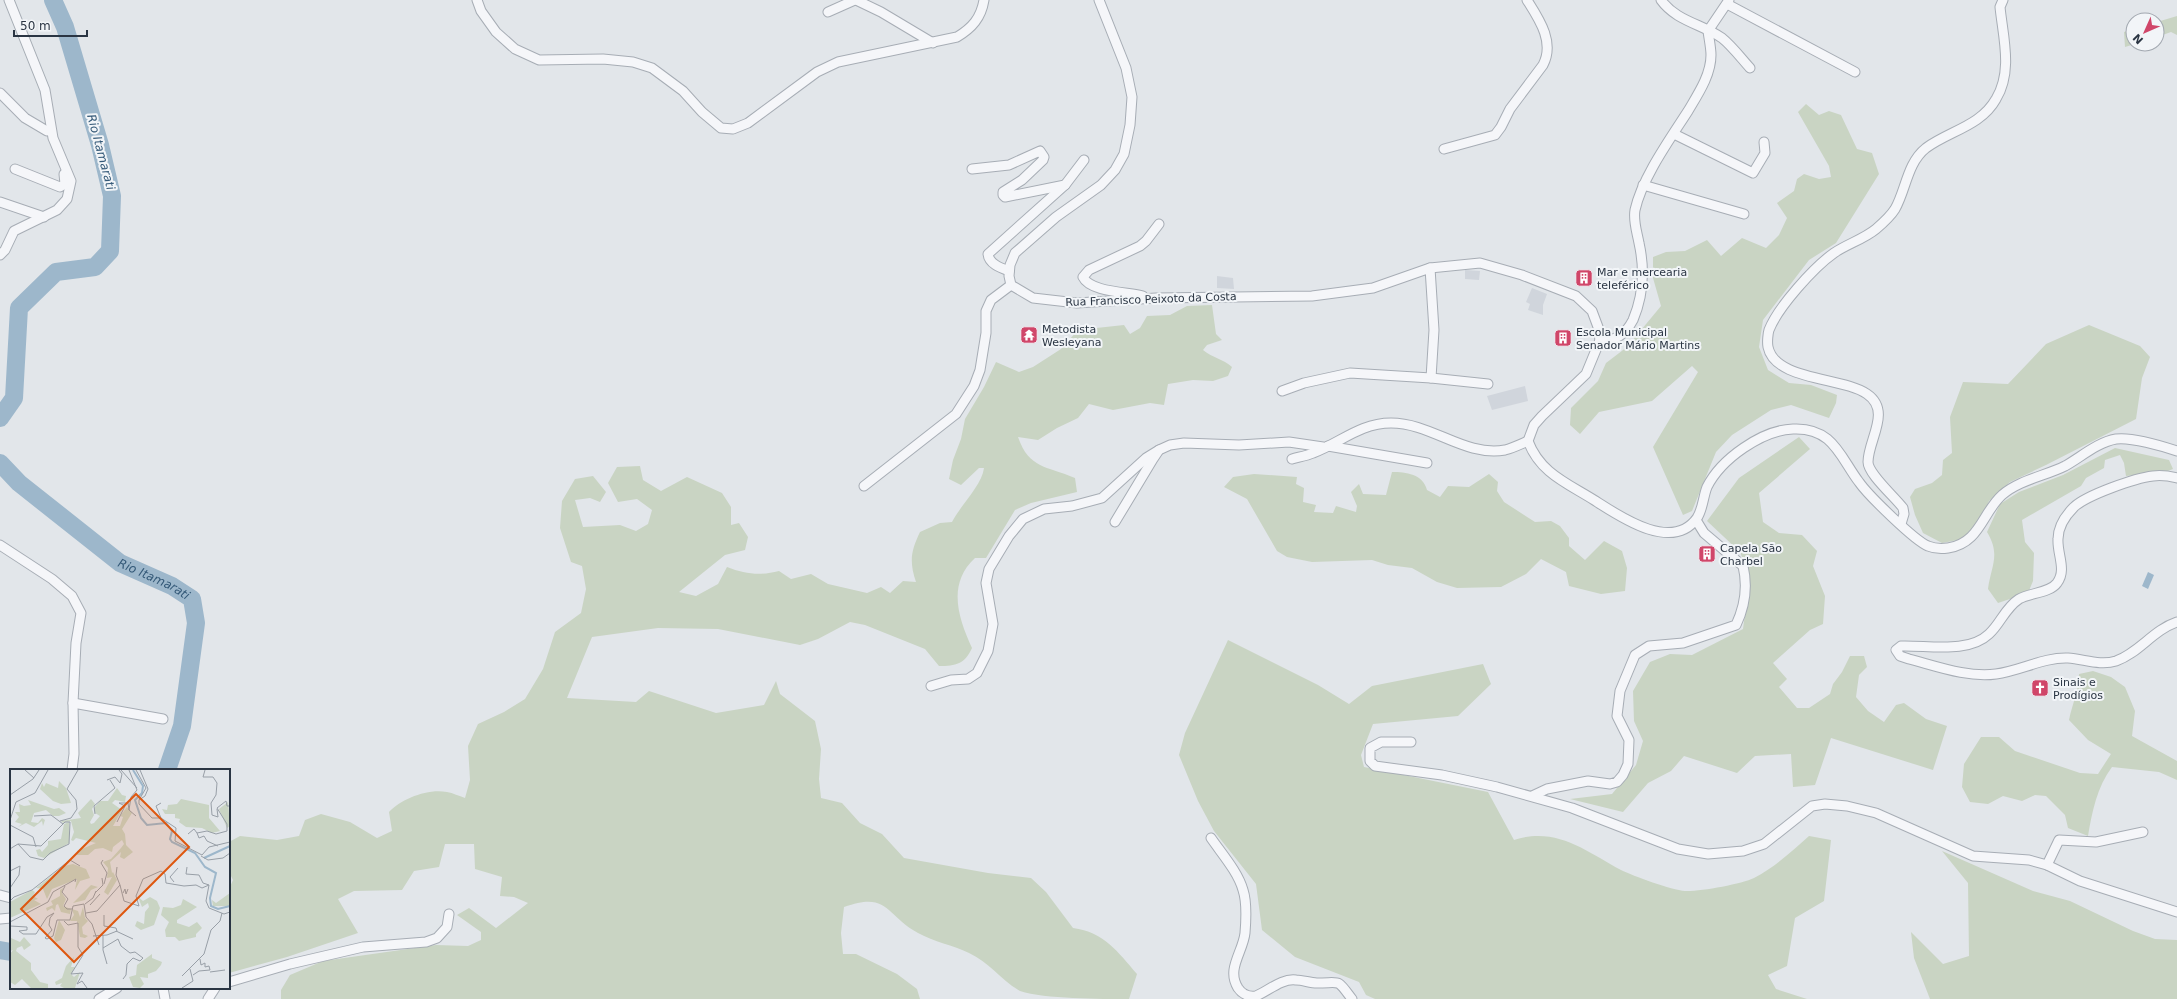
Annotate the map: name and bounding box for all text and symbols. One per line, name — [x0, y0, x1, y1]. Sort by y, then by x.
scale bar — [14, 12, 87, 38]
north arrow — [2125, 12, 2165, 52]
text: 50 m — [20, 19, 51, 33]
text: N — [2130, 31, 2146, 47]
water label: Rio Itamarati — [84, 113, 118, 192]
place label: Mar e mercearia teleférico — [1597, 266, 1687, 292]
building icon: Mar e mercearia teleférico — [1574, 268, 1594, 288]
street label: Rua Francisco Peixoto da Costa — [1065, 290, 1237, 309]
place label: Metodista Wesleyana — [1042, 323, 1102, 349]
temple icon: Metodista Wesleyana — [1019, 325, 1039, 345]
place label: Escola Municipal Senador Mário Martins — [1576, 326, 1700, 352]
building icon: Escola Municipal Senador Mário Martins — [1553, 328, 1573, 348]
place label: Capela São Charbel — [1720, 542, 1782, 568]
building icon: Capela São Charbel — [1697, 544, 1717, 564]
water label: Rio Itamarati — [116, 556, 193, 603]
place label: Sinais e Prodígios — [2053, 676, 2103, 702]
church icon: Sinais e Prodígios — [2030, 678, 2050, 698]
inset map — [10, 769, 230, 989]

